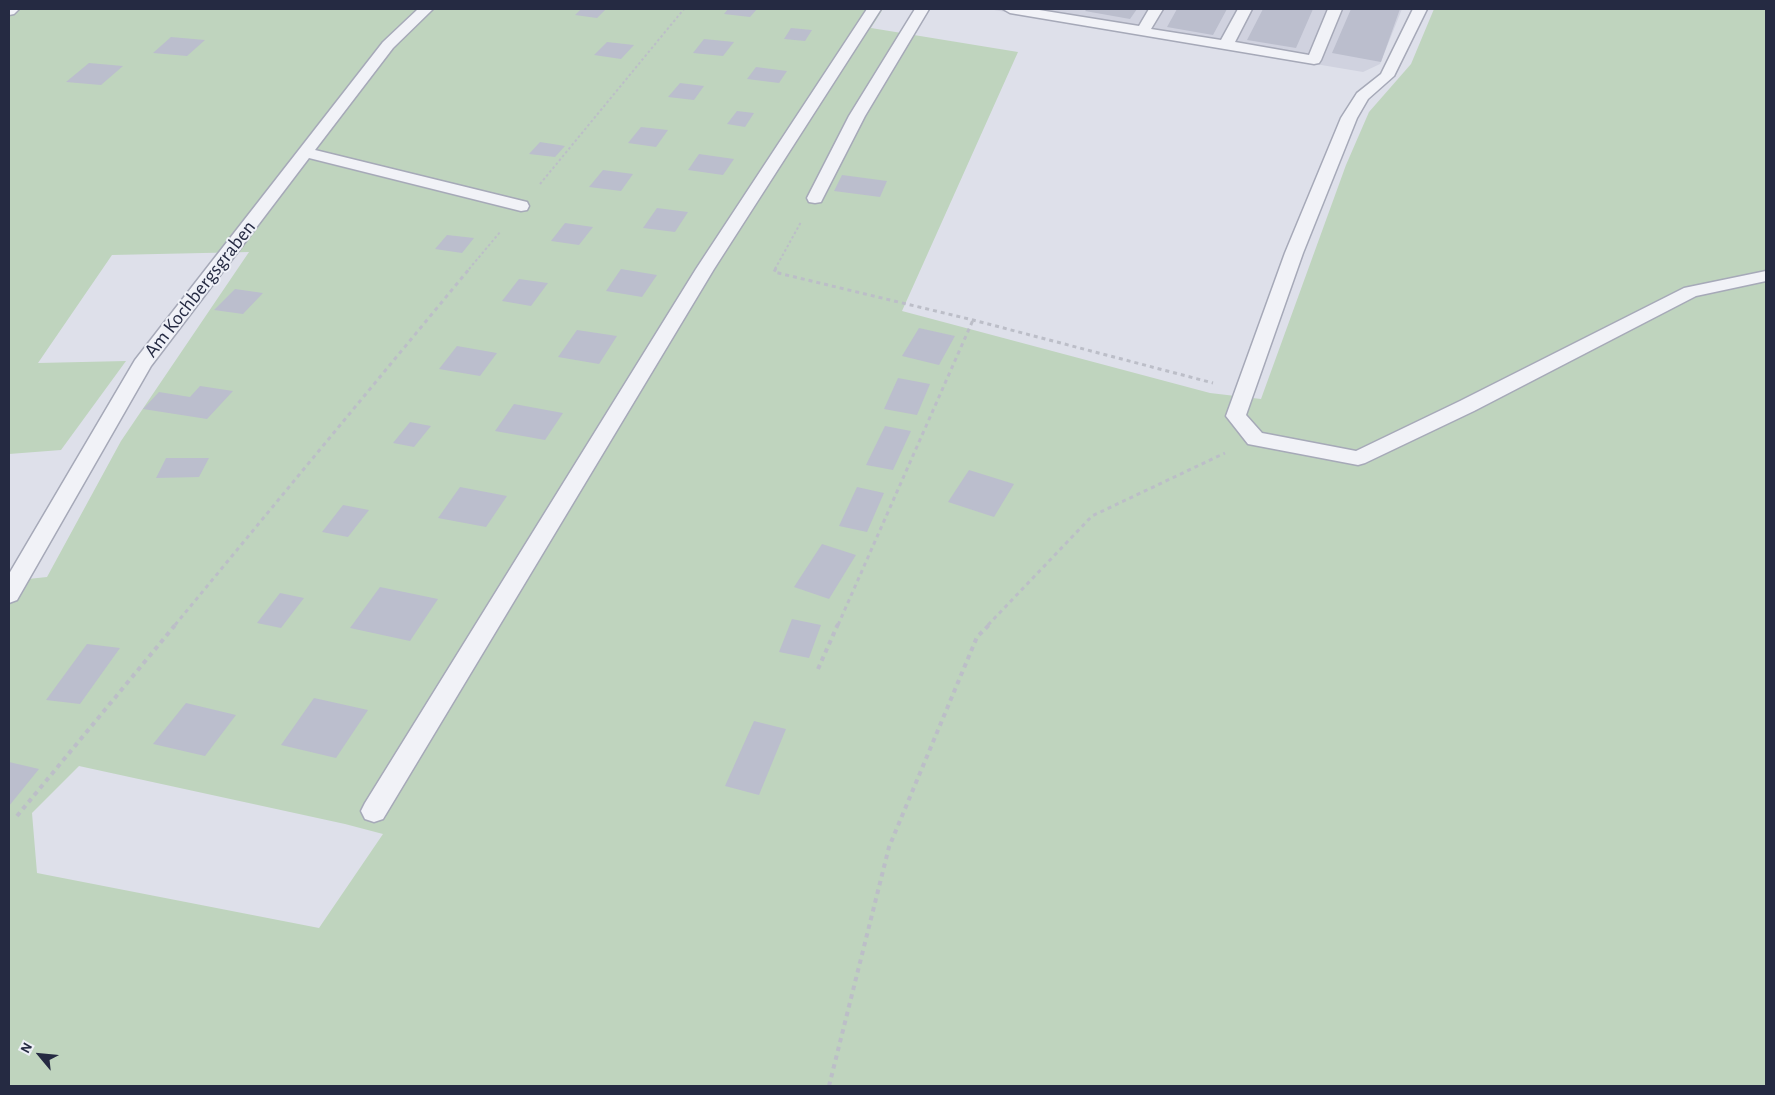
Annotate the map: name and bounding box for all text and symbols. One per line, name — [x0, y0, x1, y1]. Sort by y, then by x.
street label: Am Kochbergsgraben — [139, 216, 261, 362]
north arrow — [15, 1030, 65, 1080]
text: N — [18, 1040, 35, 1056]

